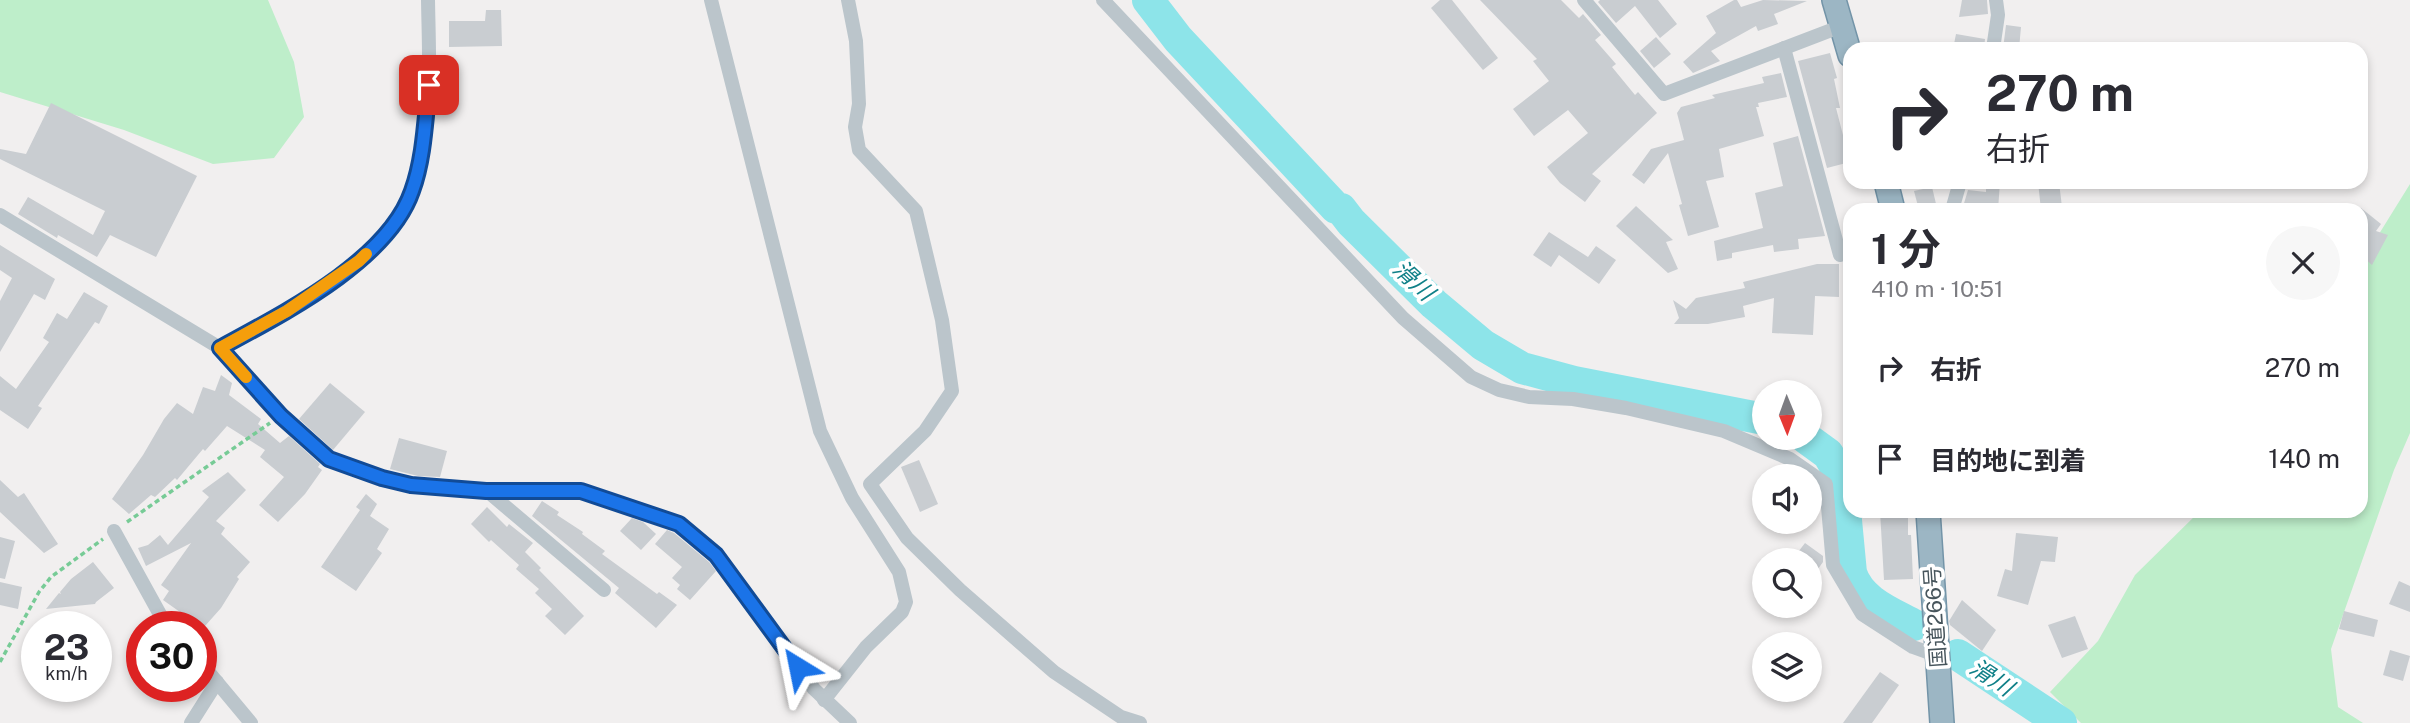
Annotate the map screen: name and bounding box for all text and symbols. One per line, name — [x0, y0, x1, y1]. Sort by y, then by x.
pin — [399, 55, 459, 115]
text: 270 m — [1986, 64, 2134, 122]
icon: arrive — [410, 66, 448, 104]
icon: right — [1871, 70, 1962, 161]
text: 右折 — [1986, 130, 2050, 167]
text: 1 分 — [1871, 224, 1940, 273]
button: close — [2266, 226, 2340, 300]
water label: 滑川 — [1388, 254, 1442, 308]
text: 410 m · 10:51 — [1871, 275, 2003, 302]
icon: right — [1871, 349, 1909, 387]
text: 270 m — [2265, 352, 2340, 383]
text: 右折 — [1930, 354, 1982, 385]
north arrow — [1752, 380, 1822, 450]
map controls — [1752, 380, 1822, 702]
icon: arrive — [1871, 440, 1909, 478]
text: 140 m — [2268, 443, 2340, 474]
text: 目的地に到着 — [1930, 445, 2086, 476]
button: sound — [1752, 464, 1822, 534]
button: search — [1752, 548, 1822, 618]
street label: 国道266号 — [1919, 565, 1951, 669]
speed limit sign: 30 — [126, 611, 217, 702]
text: 23 — [44, 627, 89, 668]
position arrow — [761, 630, 835, 704]
button: layers — [1752, 632, 1822, 702]
water label: 滑川 — [1965, 653, 2021, 702]
text: km/h — [45, 663, 88, 684]

